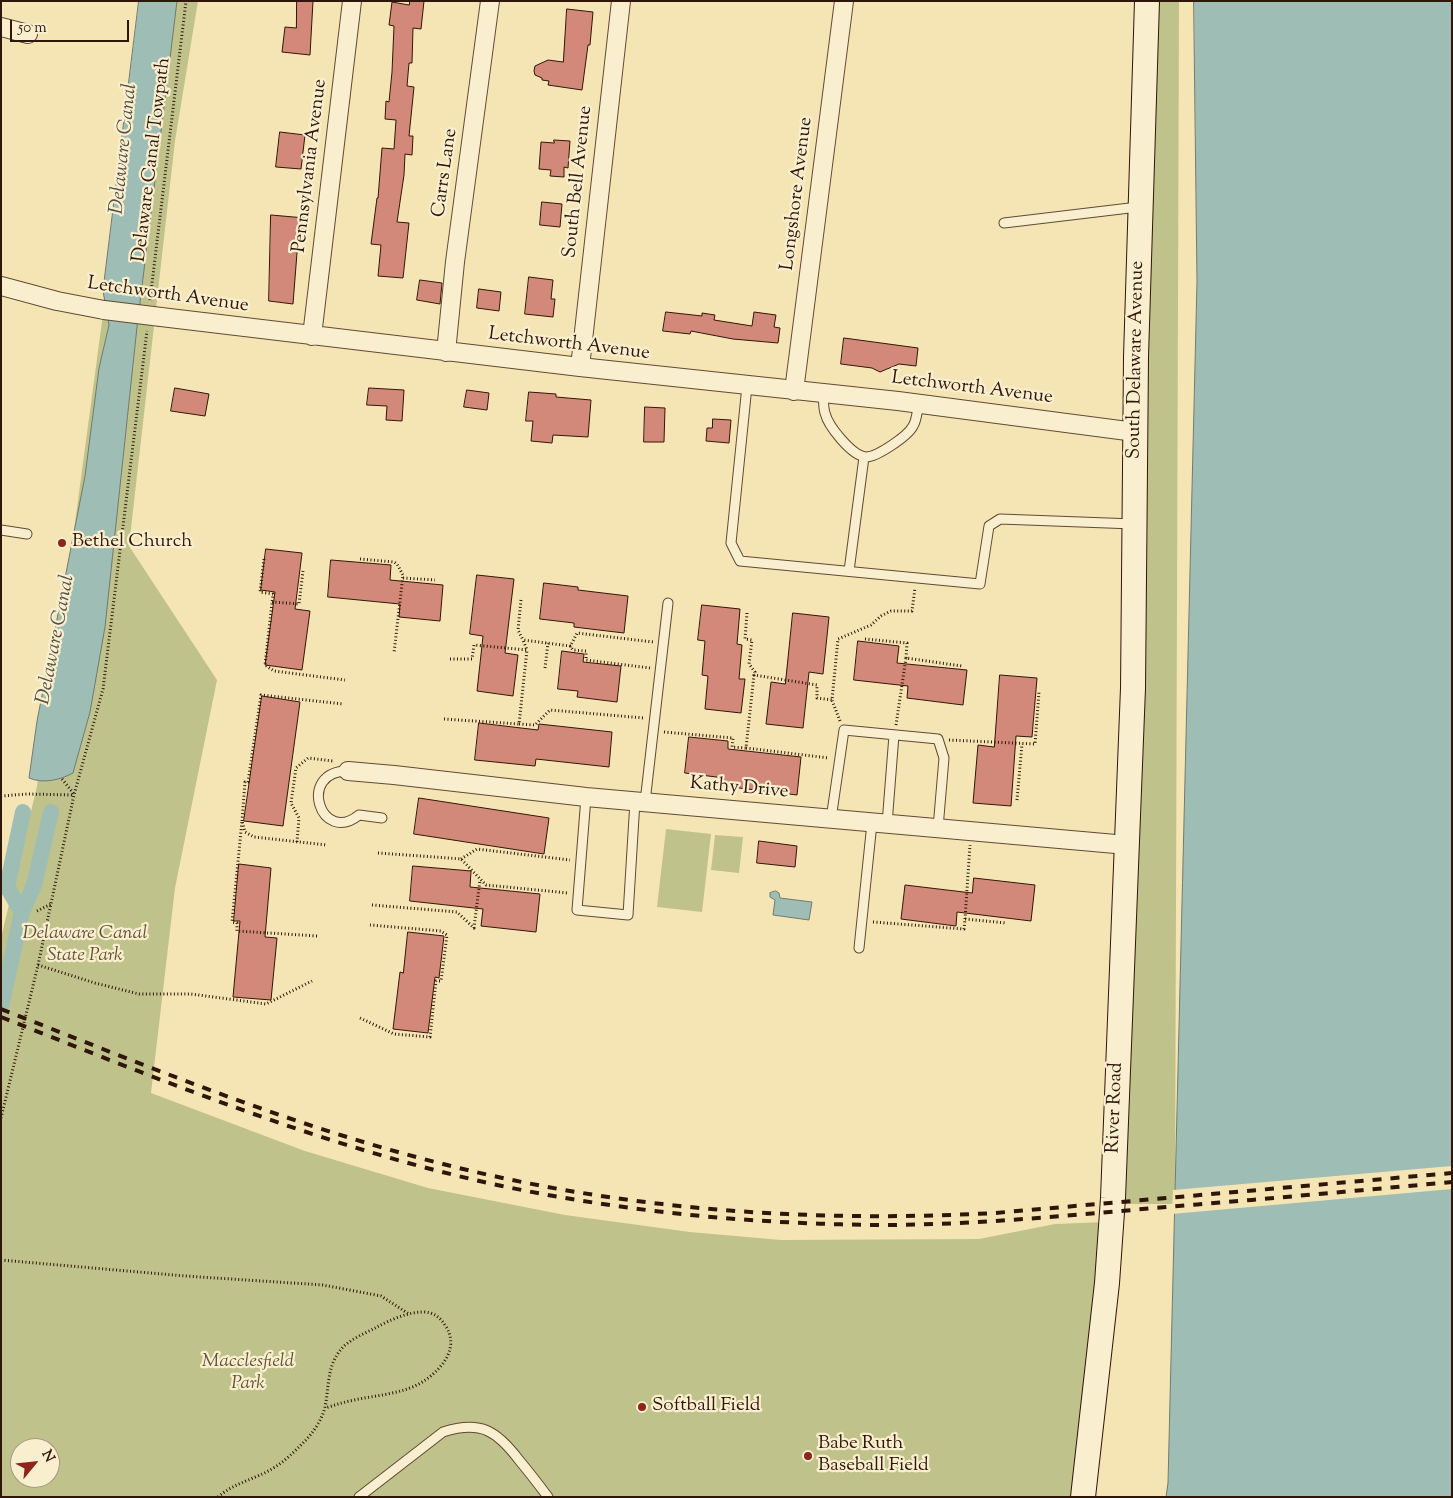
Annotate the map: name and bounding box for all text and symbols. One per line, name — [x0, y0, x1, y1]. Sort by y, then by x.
scale bar — [12, 10, 131, 42]
text: 50 m — [18, 18, 47, 39]
street label: Delaware Canal Towpath — [129, 56, 177, 264]
street label: Pennsylvania Avenue — [289, 78, 333, 254]
water label: Delaware Canal — [106, 82, 144, 216]
street label: South Bell Avenue — [560, 105, 598, 259]
street label: Longshore Avenue — [777, 116, 819, 272]
street label: Carrs Lane — [428, 127, 464, 219]
street label: South Delaware Avenue — [1124, 261, 1150, 459]
street label: Letchworth Avenue — [86, 273, 250, 319]
street label: Letchworth Avenue — [487, 324, 651, 366]
street label: Letchworth Avenue — [890, 368, 1054, 410]
place label: Bethel Church — [72, 532, 192, 554]
marker: Bethel Church — [56, 537, 68, 549]
water label: Delaware Canal — [33, 573, 81, 707]
street label: Kathy Drive — [689, 773, 789, 805]
park label: Delaware Canal State Park — [23, 924, 147, 968]
street label: River Road — [1103, 1062, 1129, 1154]
park label: Macclesfield Park — [202, 1352, 294, 1396]
place label: Softball Field — [652, 1396, 761, 1418]
marker: Softball Field — [636, 1401, 648, 1413]
place label: Babe Ruth Baseball Field — [818, 1434, 929, 1478]
north arrow — [10, 1438, 60, 1488]
text: N — [36, 1447, 59, 1466]
marker: Babe Ruth Baseball Field — [802, 1450, 814, 1462]

